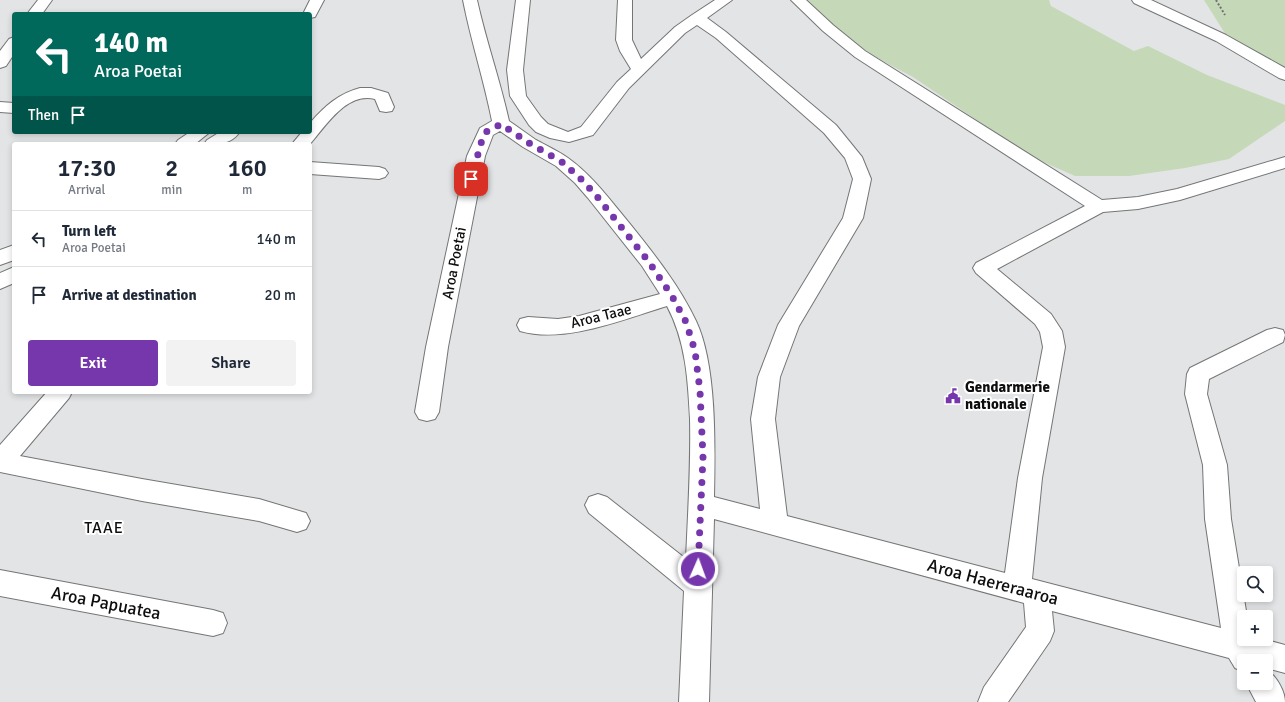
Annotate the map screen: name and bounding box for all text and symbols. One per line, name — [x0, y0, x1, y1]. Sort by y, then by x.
text: 140 m — [94, 26, 168, 60]
icon: left — [28, 28, 80, 80]
text: Aroa Poetai — [94, 60, 182, 82]
icon: arrive — [67, 104, 89, 126]
text: Then — [28, 106, 59, 124]
text: 17:30 — [57, 153, 116, 183]
text: 2 — [165, 153, 178, 183]
text: 160 — [228, 153, 267, 183]
pin — [454, 162, 488, 196]
icon: arrive — [460, 168, 482, 190]
text: Arrival — [68, 182, 105, 198]
text: min — [161, 182, 182, 198]
text: m — [242, 182, 252, 198]
text: Turn left — [62, 222, 116, 240]
street label: Aroa Poetai — [438, 225, 470, 301]
icon: left — [28, 228, 50, 250]
text: 140 m — [256, 230, 296, 248]
text: Aroa Poetai — [62, 240, 126, 256]
icon: arrive — [28, 284, 50, 306]
text: Arrive at destination — [62, 286, 197, 304]
text: 20 m — [265, 286, 296, 304]
street label: Aroa Taae — [569, 300, 633, 332]
button: Exit — [28, 340, 158, 386]
button: Share — [166, 340, 296, 386]
place label: Gendarmerie nationale — [965, 378, 1050, 413]
public building icon: Gendarmerie nationale — [944, 387, 962, 405]
district label: TAAE — [84, 518, 124, 538]
position arrow — [677, 548, 719, 590]
street label: Aroa Haereraaroa — [925, 554, 1061, 610]
map controls — [1237, 566, 1273, 690]
button: search — [1237, 566, 1273, 602]
street label: Aroa Papuatea — [49, 582, 163, 624]
button: + — [1237, 610, 1273, 646]
button: − — [1237, 654, 1273, 690]

